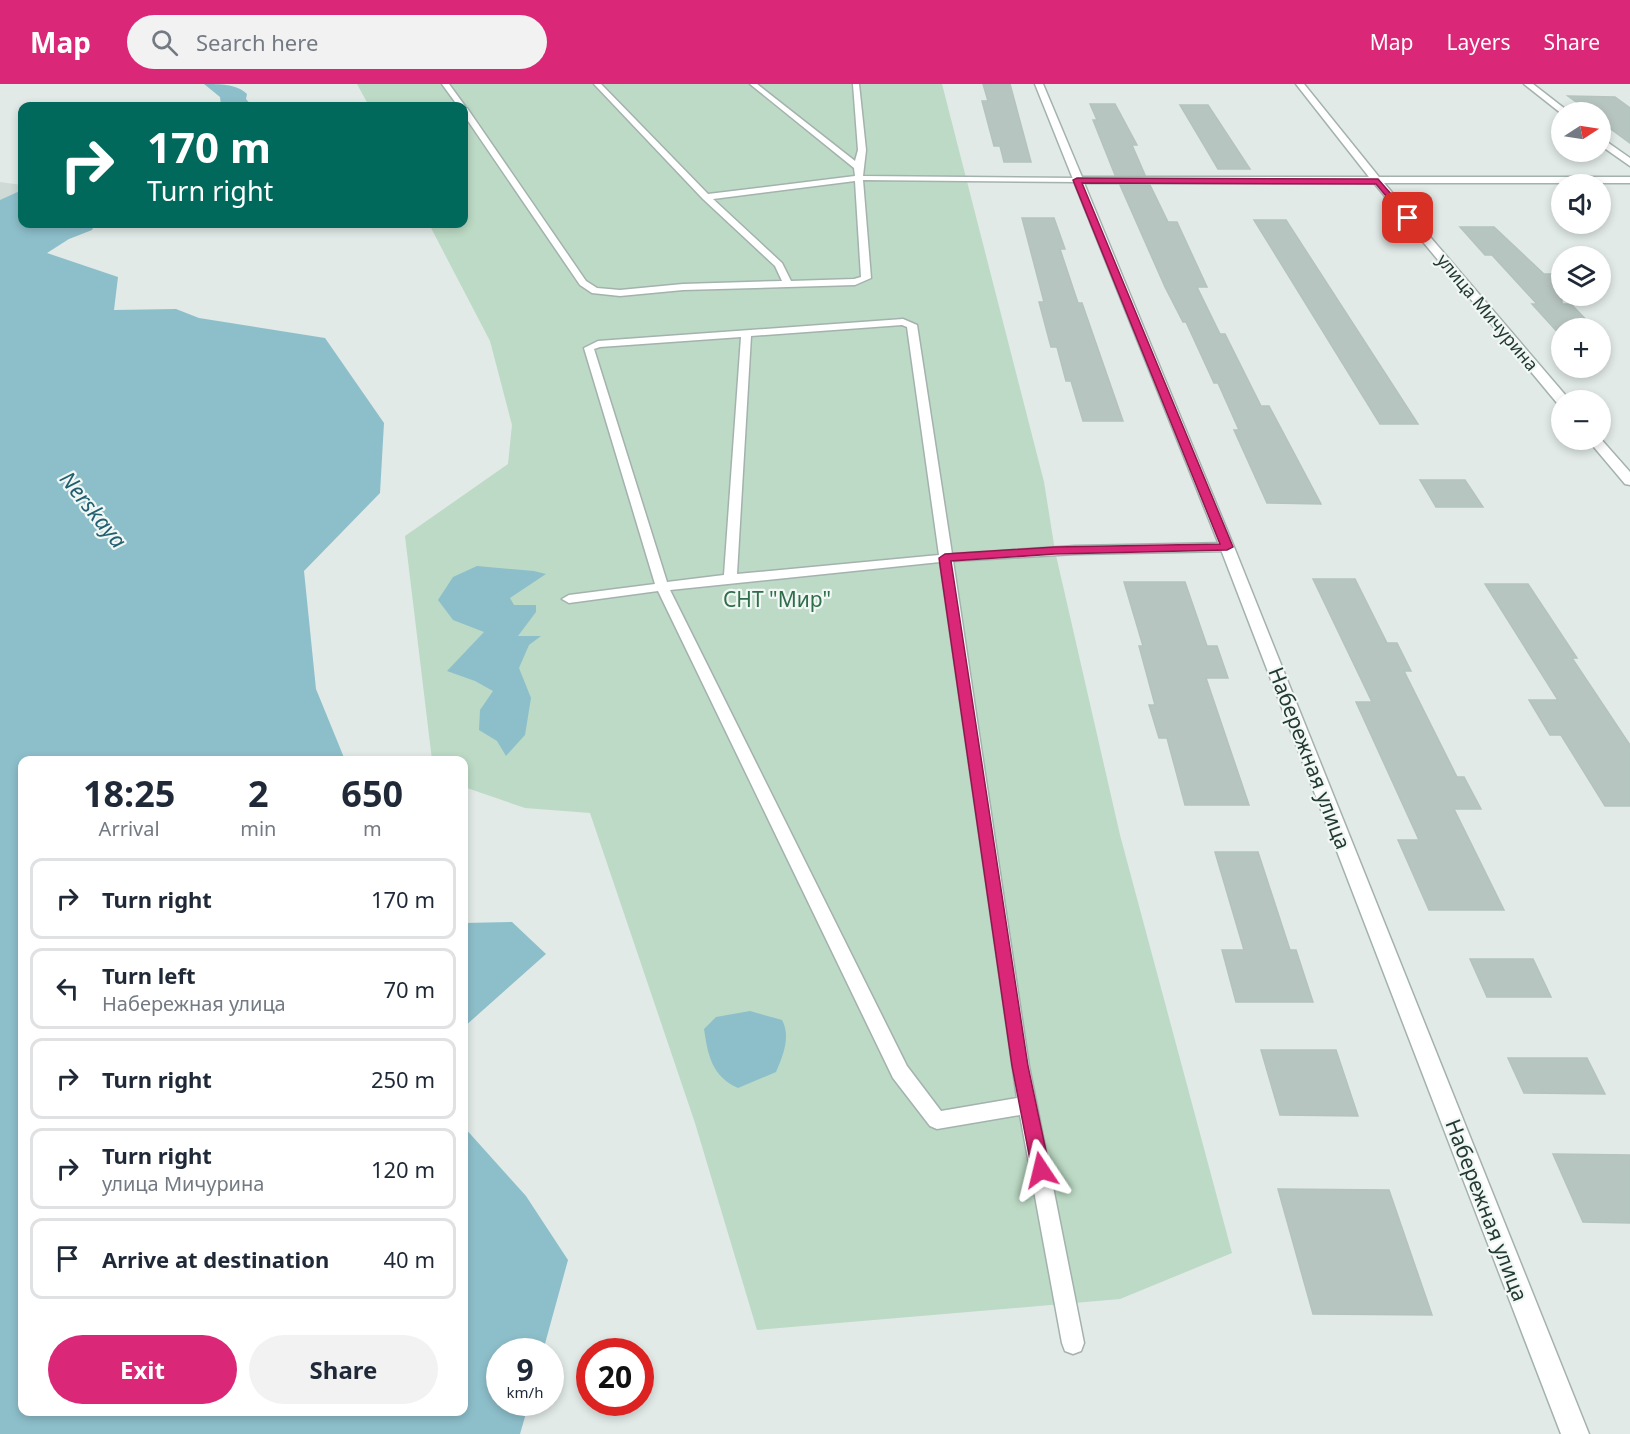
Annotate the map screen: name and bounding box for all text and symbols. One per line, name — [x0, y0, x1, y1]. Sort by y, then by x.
search box — [127, 15, 547, 69]
text: Map — [30, 23, 91, 61]
icon: search — [148, 26, 181, 59]
text: Search here — [196, 27, 318, 57]
text: Map — [1370, 28, 1414, 56]
text: Layers — [1447, 28, 1511, 56]
text: Share — [1544, 28, 1600, 56]
north arrow — [1551, 102, 1611, 162]
map controls — [1551, 102, 1611, 450]
text: 170 m — [147, 118, 271, 175]
icon: right — [48, 126, 126, 204]
text: Turn right — [147, 172, 273, 209]
button: sound — [1551, 174, 1611, 234]
pin — [1382, 192, 1433, 243]
icon: arrive — [1391, 201, 1424, 234]
button: layers — [1551, 246, 1611, 306]
street label: улица Мичурина — [1432, 248, 1544, 376]
button: + — [1551, 318, 1611, 378]
button: − — [1551, 390, 1611, 450]
water label: Nerskaya — [54, 464, 135, 554]
park label: СНТ "Мир" — [723, 585, 831, 613]
street label: Набережная улица — [1262, 663, 1358, 853]
text: 18:25 — [83, 769, 175, 818]
text: 2 — [248, 769, 269, 818]
text: 650 — [341, 769, 403, 818]
text: Arrival — [99, 815, 160, 842]
text: min — [240, 815, 276, 842]
text: m — [363, 815, 382, 842]
icon: right — [51, 882, 84, 915]
text: Turn right — [102, 884, 212, 914]
text: 170 m — [371, 884, 435, 914]
text: Turn left — [102, 960, 196, 990]
icon: left — [51, 972, 84, 1005]
text: 70 m — [384, 974, 435, 1004]
text: Набережная улица — [102, 990, 286, 1017]
icon: right — [51, 1062, 84, 1095]
text: Turn right — [102, 1064, 212, 1094]
text: 250 m — [371, 1064, 435, 1094]
street label: Набережная улица — [1439, 1115, 1535, 1305]
position arrow — [1009, 1138, 1073, 1202]
text: Turn right — [102, 1140, 212, 1170]
icon: right — [51, 1152, 84, 1185]
text: 120 m — [371, 1154, 435, 1184]
text: улица Мичурина — [102, 1170, 264, 1197]
icon: arrive — [51, 1242, 84, 1275]
text: Arrive at destination — [102, 1244, 329, 1274]
text: 40 m — [384, 1244, 435, 1274]
button: Exit — [48, 1335, 237, 1404]
button: Share — [249, 1335, 438, 1404]
speed limit sign: 20 — [576, 1338, 654, 1416]
text: 9 — [516, 1349, 534, 1390]
text: km/h — [507, 1382, 543, 1402]

